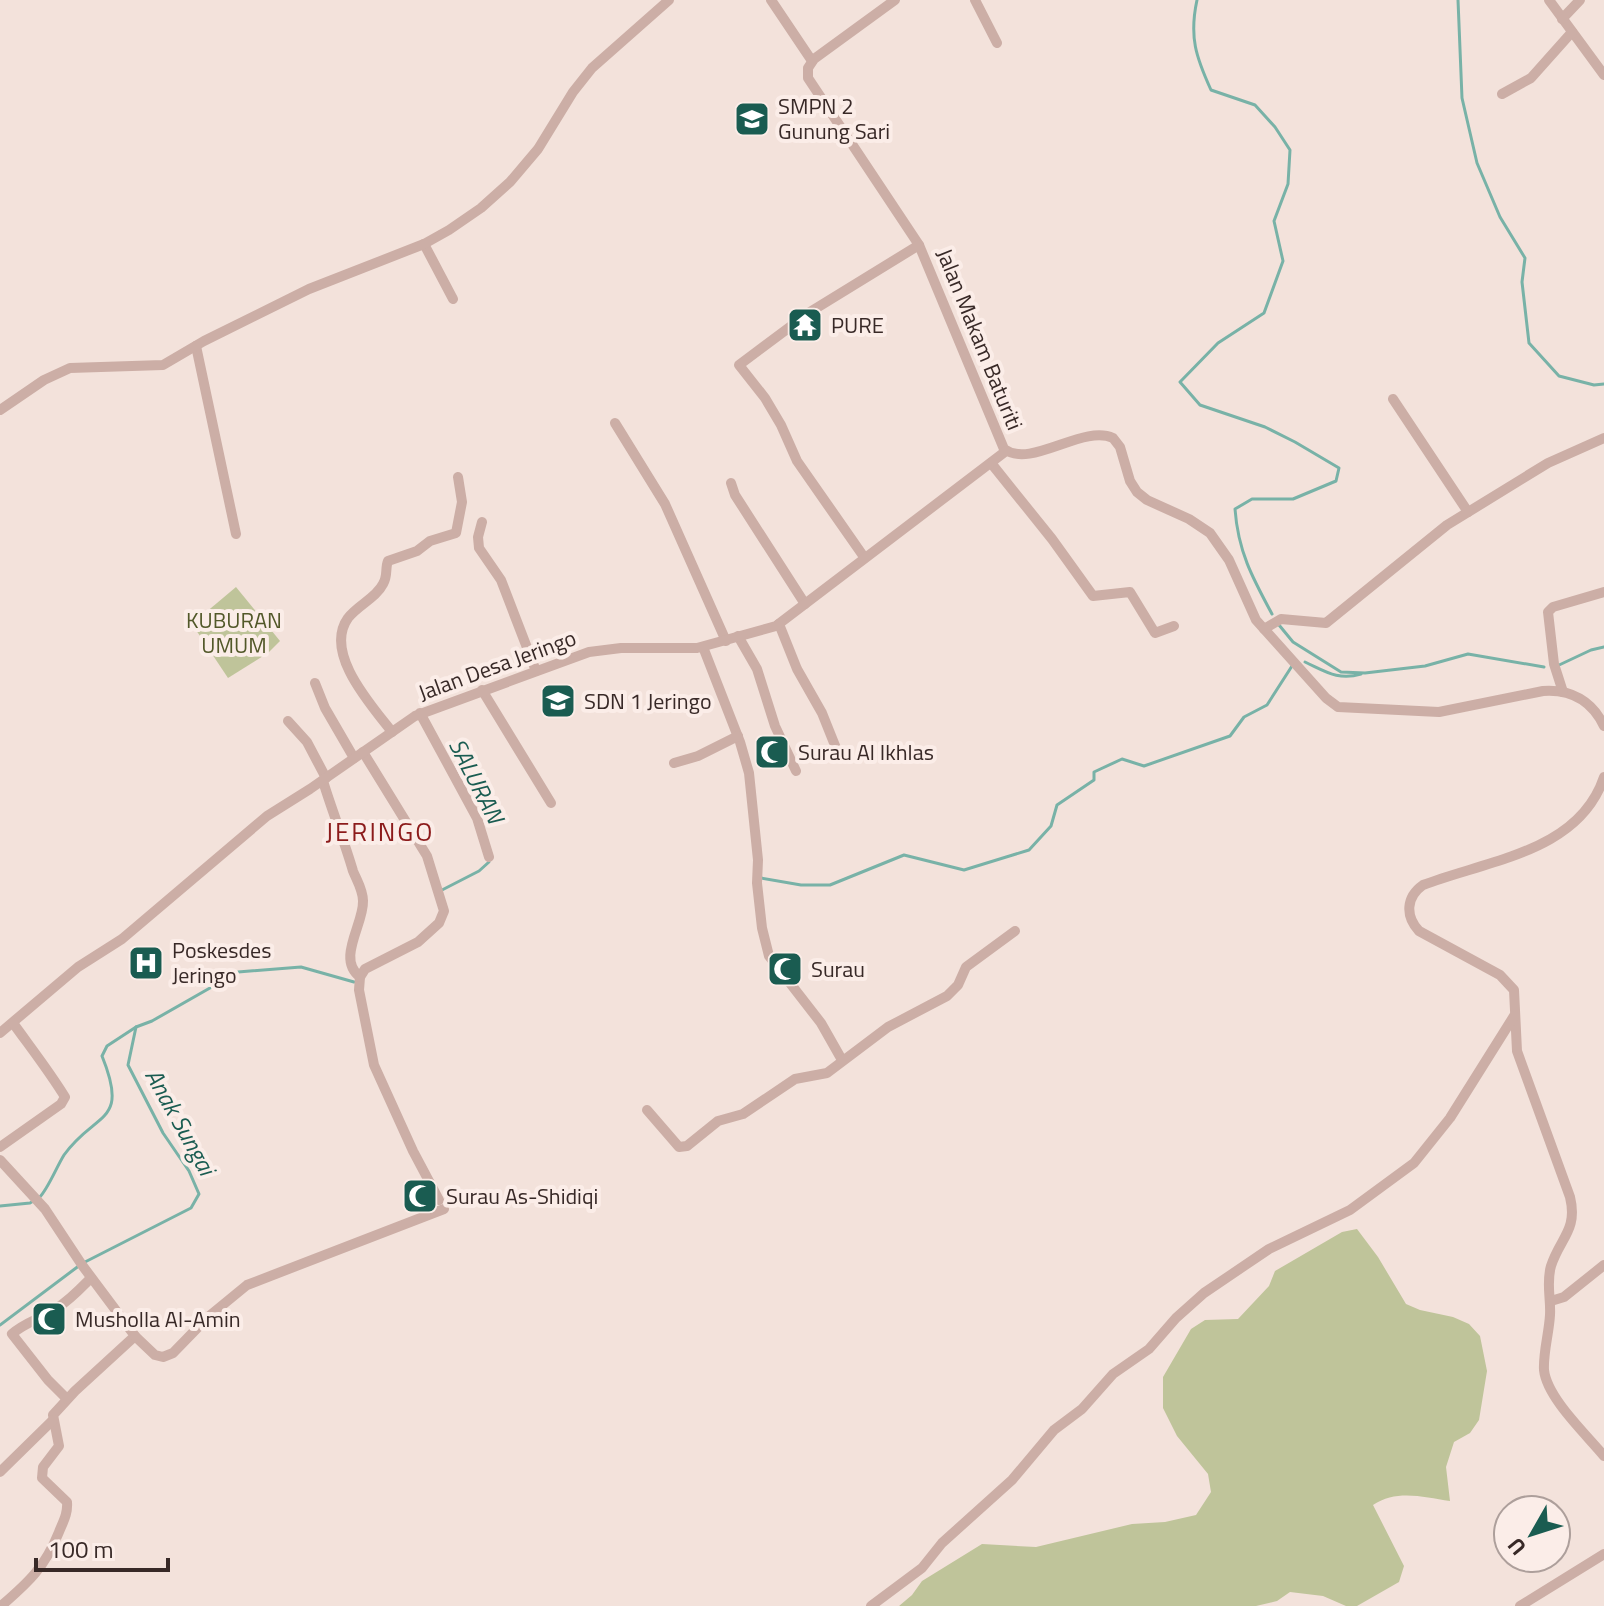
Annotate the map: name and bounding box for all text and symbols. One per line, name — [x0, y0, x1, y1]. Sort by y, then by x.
place label: SMPN 2 Gunung Sari — [778, 89, 890, 148]
school or university icon: SMPN 2 Gunung Sari — [733, 100, 771, 138]
street label: Jalan Makam Baturiti — [928, 243, 1032, 435]
temple icon: PURE — [786, 306, 824, 344]
place label: PURE — [831, 308, 884, 342]
park label: KUBURAN UMUM — [186, 603, 282, 662]
street label: Jalan Desa Jeringo — [413, 621, 581, 709]
school or university icon: SDN 1 Jeringo — [539, 682, 577, 720]
place label: SDN 1 Jeringo — [584, 684, 712, 718]
water label: SALURAN — [440, 732, 515, 832]
mosque icon: Surau Al Ikhlas — [753, 733, 791, 771]
place label: Surau Al Ikhlas — [798, 735, 934, 769]
district label: JERINGO — [325, 812, 435, 851]
place label: Poskesdes Jeringo — [172, 933, 271, 992]
hospital icon: Poskesdes Jeringo — [127, 944, 165, 982]
mosque icon: Surau — [766, 950, 804, 988]
place label: Surau — [811, 952, 865, 986]
water label: Anak Sungai — [137, 1062, 227, 1184]
mosque icon: Surau As-Shidiqi — [401, 1177, 439, 1215]
place label: Surau As-Shidiqi — [446, 1179, 598, 1213]
mosque icon: Musholla Al-Amin — [30, 1300, 68, 1338]
place label: Musholla Al-Amin — [75, 1302, 241, 1336]
north arrow — [1492, 1494, 1572, 1574]
scale bar — [36, 1522, 168, 1572]
text: U — [1499, 1530, 1534, 1563]
text: 100 m — [48, 1531, 114, 1567]

